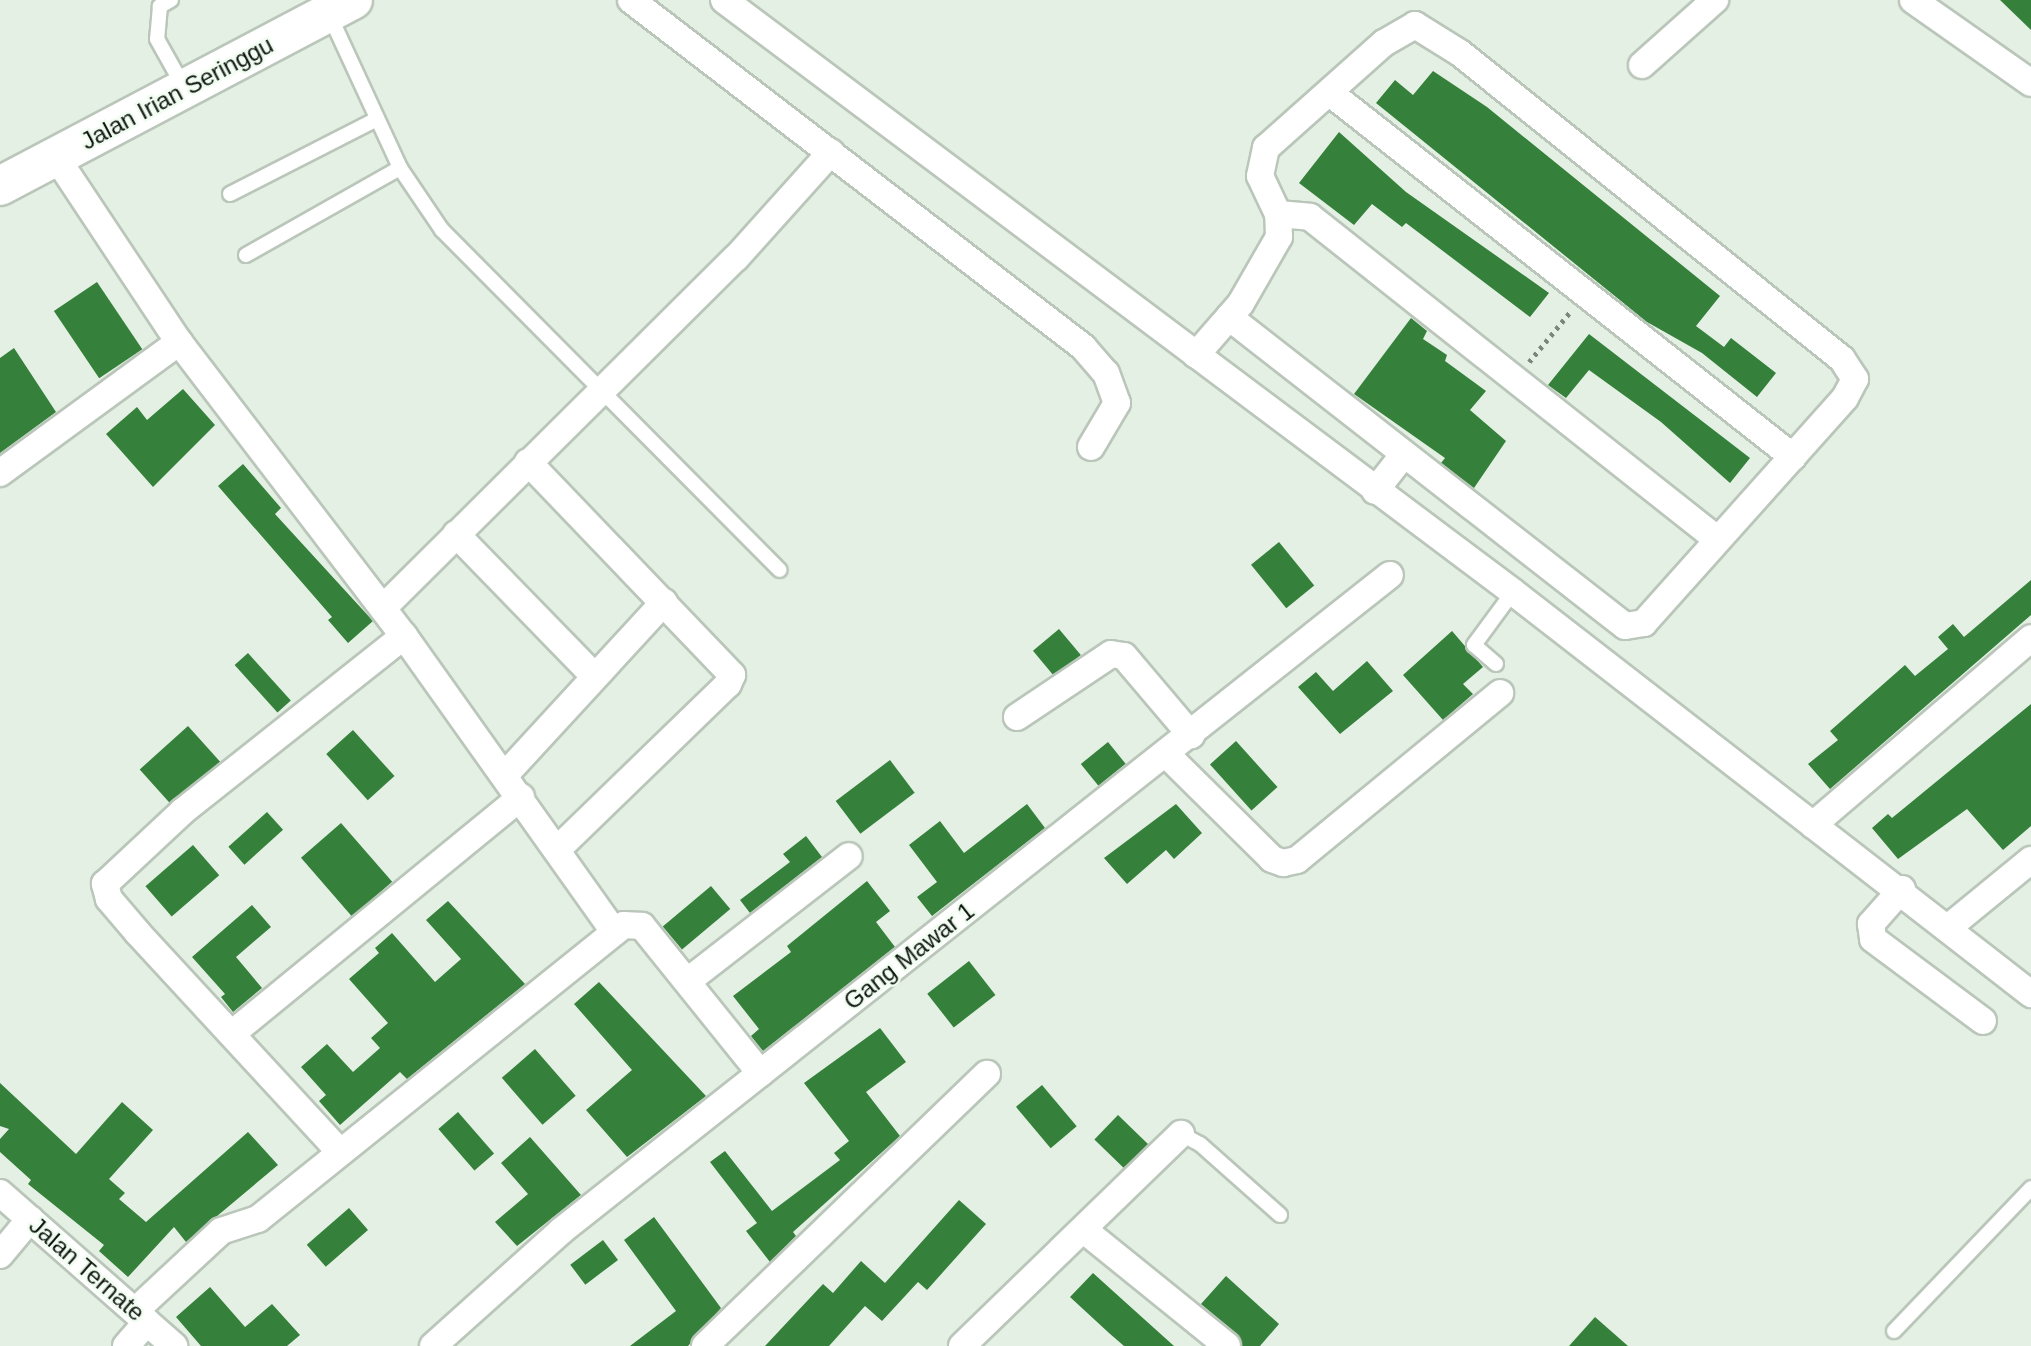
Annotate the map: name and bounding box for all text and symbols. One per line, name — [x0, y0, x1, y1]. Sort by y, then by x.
street label: Jalan Irian Seringgu — [76, 30, 278, 156]
street label: Gang Mawar 1 — [838, 896, 980, 1016]
street label: Jalan Ternate — [23, 1211, 151, 1327]

